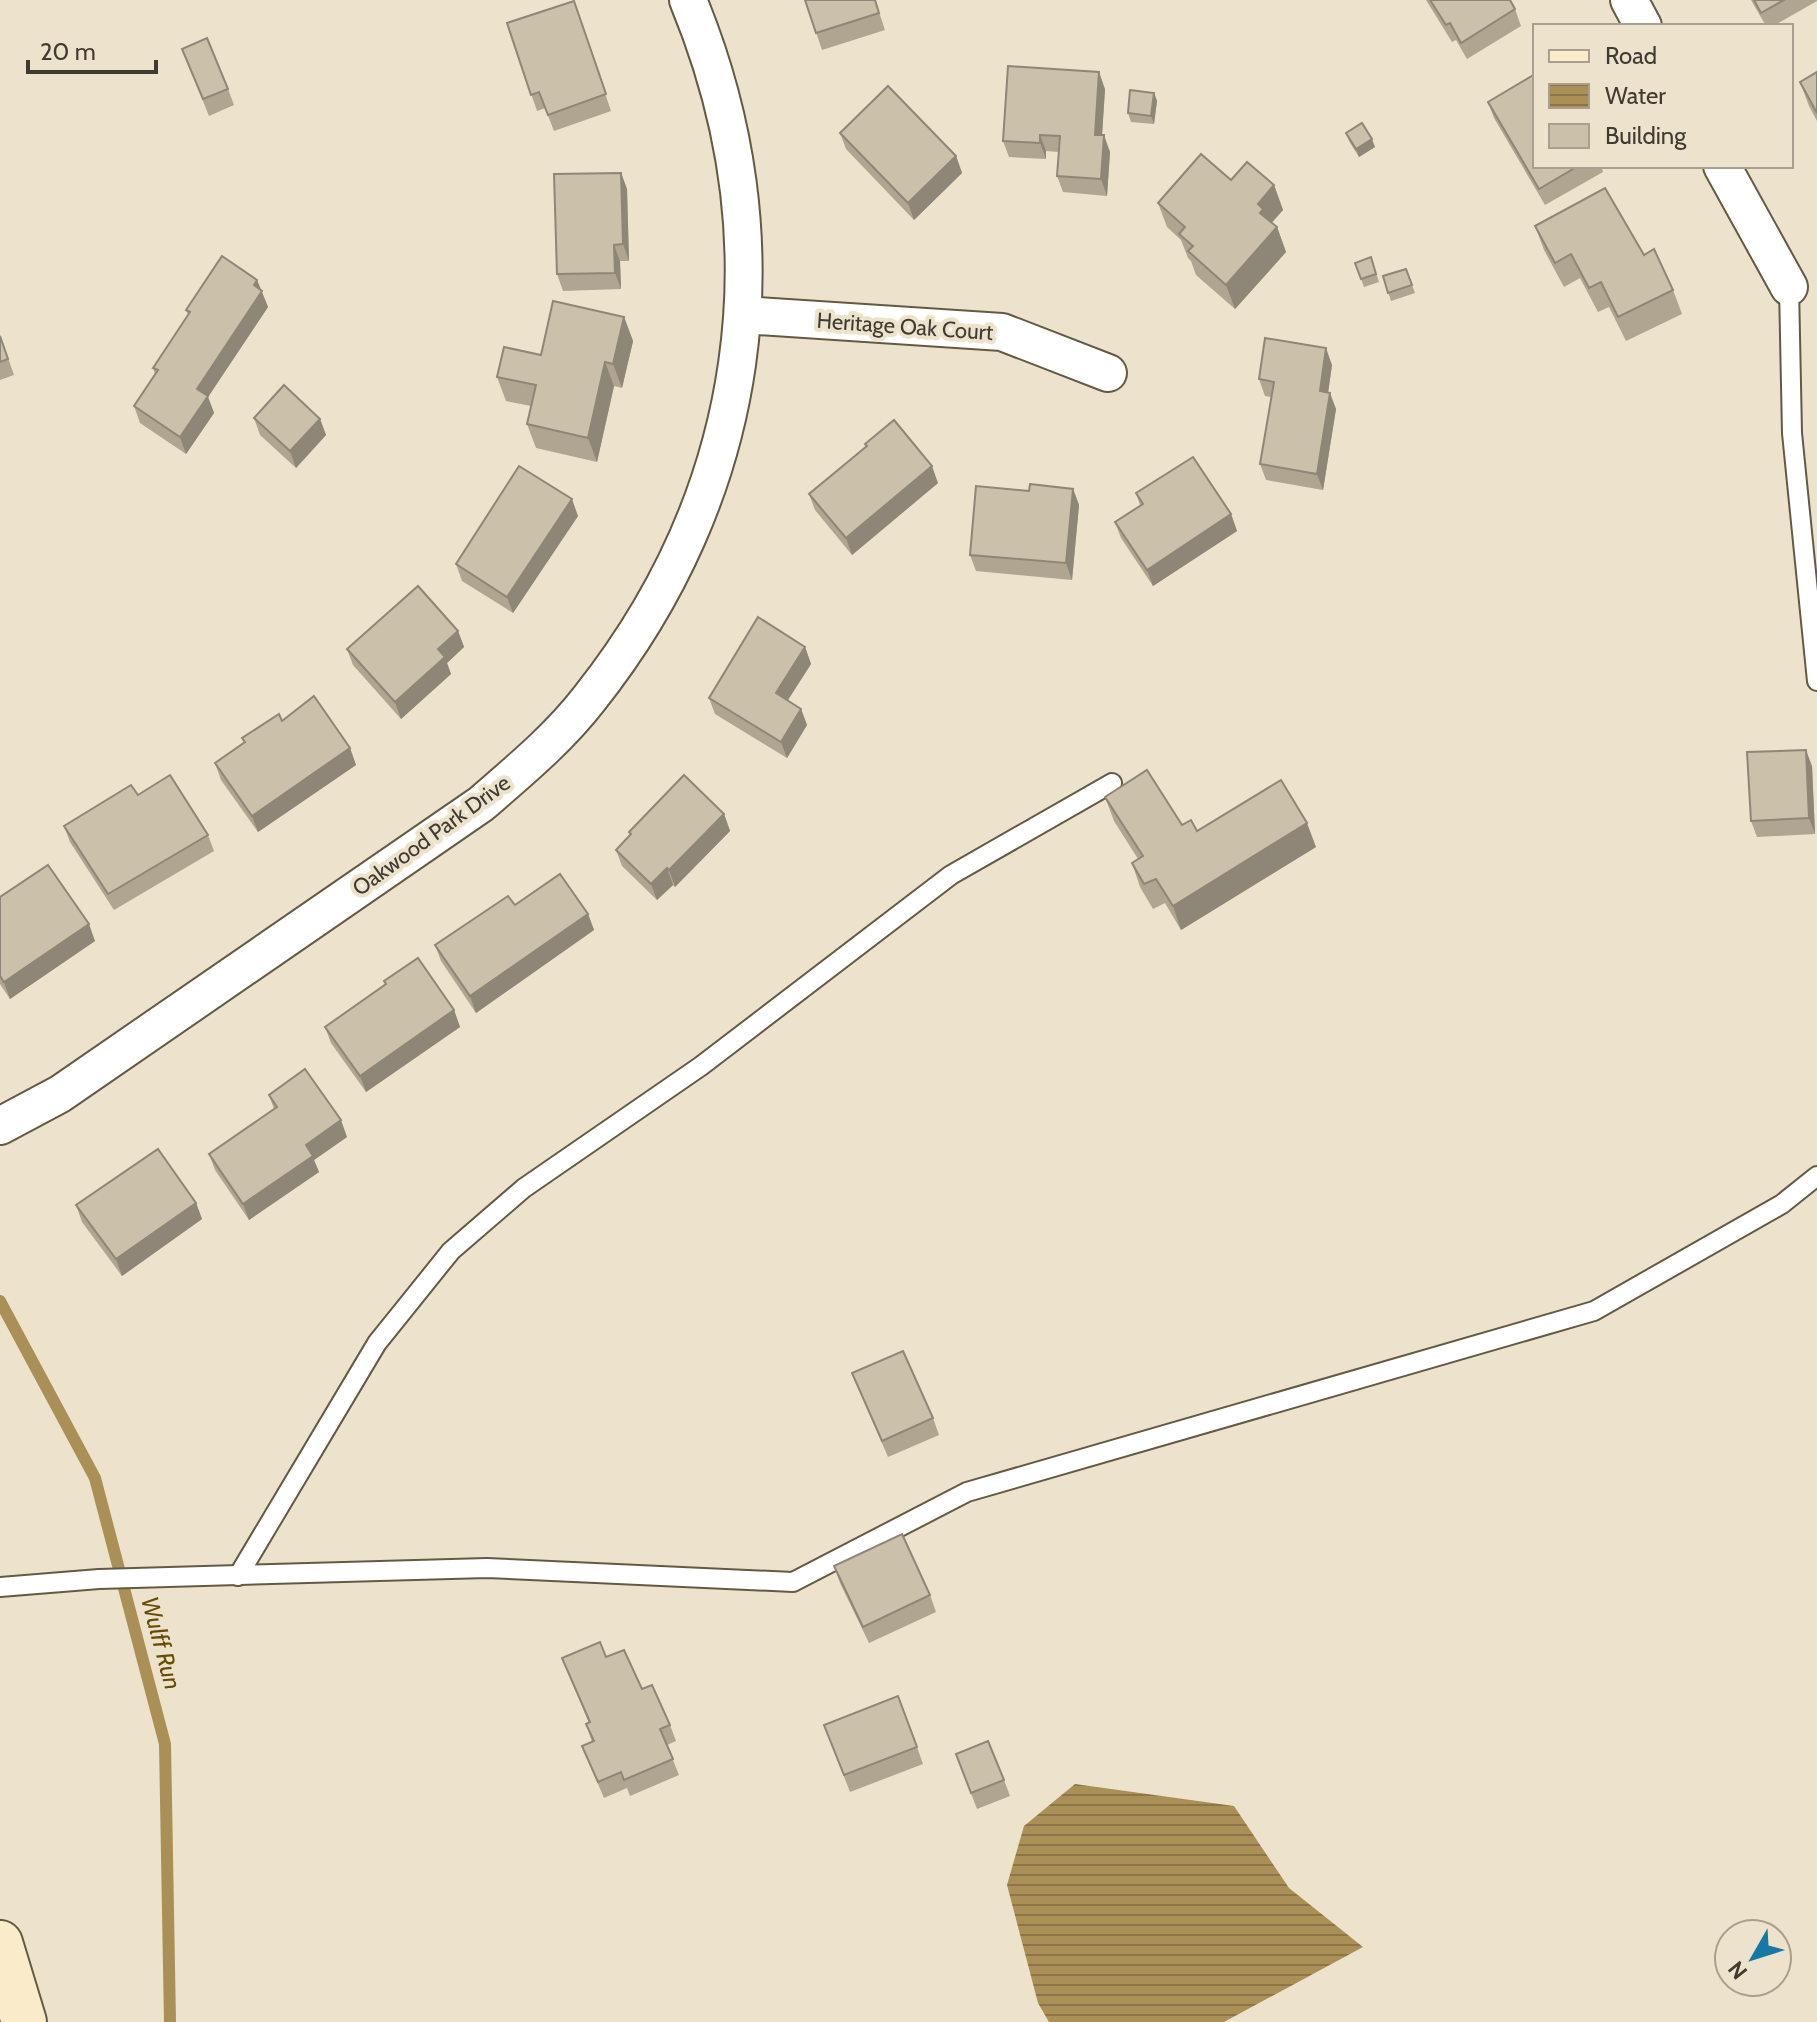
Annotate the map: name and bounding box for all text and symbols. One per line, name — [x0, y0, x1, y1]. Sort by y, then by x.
scale bar — [28, 24, 156, 74]
legend — [1533, 24, 1793, 168]
text: 20 m — [40, 37, 96, 66]
text: Road — [1605, 41, 1657, 70]
text: Water — [1605, 81, 1666, 110]
text: Building — [1605, 121, 1687, 150]
street label: Heritage Oak Court — [816, 307, 995, 346]
street label: Oakwood Park Drive — [347, 769, 515, 902]
water label: Wulff Run — [135, 1593, 188, 1693]
north arrow — [1713, 1918, 1793, 1998]
text: N — [1722, 1956, 1753, 1985]

